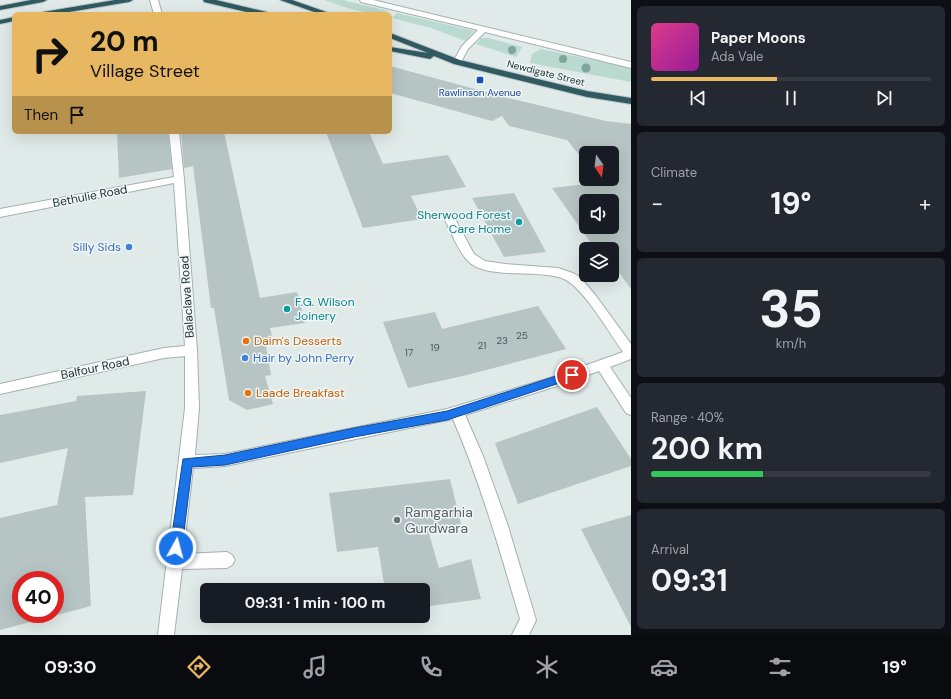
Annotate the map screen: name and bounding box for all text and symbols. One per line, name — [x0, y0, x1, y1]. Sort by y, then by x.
text: 20 m — [90, 23, 159, 60]
icon: right — [24, 28, 76, 80]
text: Paper Moons — [711, 28, 806, 48]
text: Ada Vale — [711, 48, 763, 65]
street label: Newdigate Street — [506, 57, 586, 89]
text: Village Street — [90, 59, 200, 83]
marker: Rawlinson Avenue — [475, 75, 485, 85]
place label: Rawlinson Avenue — [439, 86, 522, 99]
icon: previous — [687, 87, 709, 109]
icon: pause — [780, 87, 802, 109]
icon: next — [873, 87, 895, 109]
icon: arrive — [66, 104, 88, 126]
text: Then — [24, 105, 58, 125]
north arrow — [579, 146, 619, 186]
map controls — [579, 146, 619, 282]
text: Climate — [651, 164, 697, 181]
street label: Bethulie Road — [51, 181, 129, 211]
text: 19° — [771, 184, 811, 223]
text: − — [651, 189, 663, 218]
text: + — [919, 189, 931, 218]
button: sound — [579, 194, 619, 234]
place label: Sherwood Forest Care Home — [417, 207, 511, 237]
marker: Sherwood Forest Care Home — [514, 217, 524, 227]
place label: Silly Sids — [73, 239, 121, 255]
marker: Silly Sids — [124, 242, 134, 252]
button: layers — [579, 242, 619, 282]
street label: Balaclava Road — [176, 255, 198, 339]
text: 35 — [759, 275, 823, 343]
place label: F.G. Wilson Joinery — [295, 294, 355, 324]
marker: F.G. Wilson Joinery — [282, 304, 292, 314]
house number: 25 — [516, 329, 528, 342]
place label: Daim's Desserts — [254, 333, 342, 349]
house number: 23 — [496, 334, 508, 347]
text: km/h — [776, 335, 806, 352]
marker: Daim's Desserts — [241, 336, 251, 346]
house number: 21 — [478, 339, 486, 352]
house number: 19 — [430, 341, 440, 354]
house number: 17 — [405, 346, 413, 359]
place label: Hair by John Perry — [253, 350, 355, 366]
street label: Balfour Road — [59, 353, 131, 383]
marker: Hair by John Perry — [240, 353, 250, 363]
pin — [555, 358, 589, 392]
icon: arrive — [561, 364, 583, 386]
place label: Laade Breakfast — [256, 385, 345, 401]
marker: Laade Breakfast — [243, 388, 253, 398]
text: Range · 40% — [651, 409, 724, 426]
text: 200 km — [651, 429, 763, 468]
place label: Ramgarhia Gurdwara — [405, 503, 473, 537]
marker: Ramgarhia Gurdwara — [392, 515, 402, 525]
position arrow — [155, 527, 197, 569]
text: Arrival — [651, 541, 689, 558]
text: 09:31 — [651, 561, 728, 600]
speed limit sign: 40 — [12, 571, 64, 623]
text: 09:31 · 1 min · 100 m — [245, 593, 385, 613]
icon: directions — [185, 653, 213, 681]
icon: music — [301, 653, 329, 681]
icon: phone — [417, 653, 445, 681]
icon: climate — [533, 653, 561, 681]
icon: car — [650, 653, 678, 681]
icon: filters — [766, 653, 794, 681]
text: 09:30 — [44, 655, 96, 679]
text: 19° — [882, 655, 907, 679]

